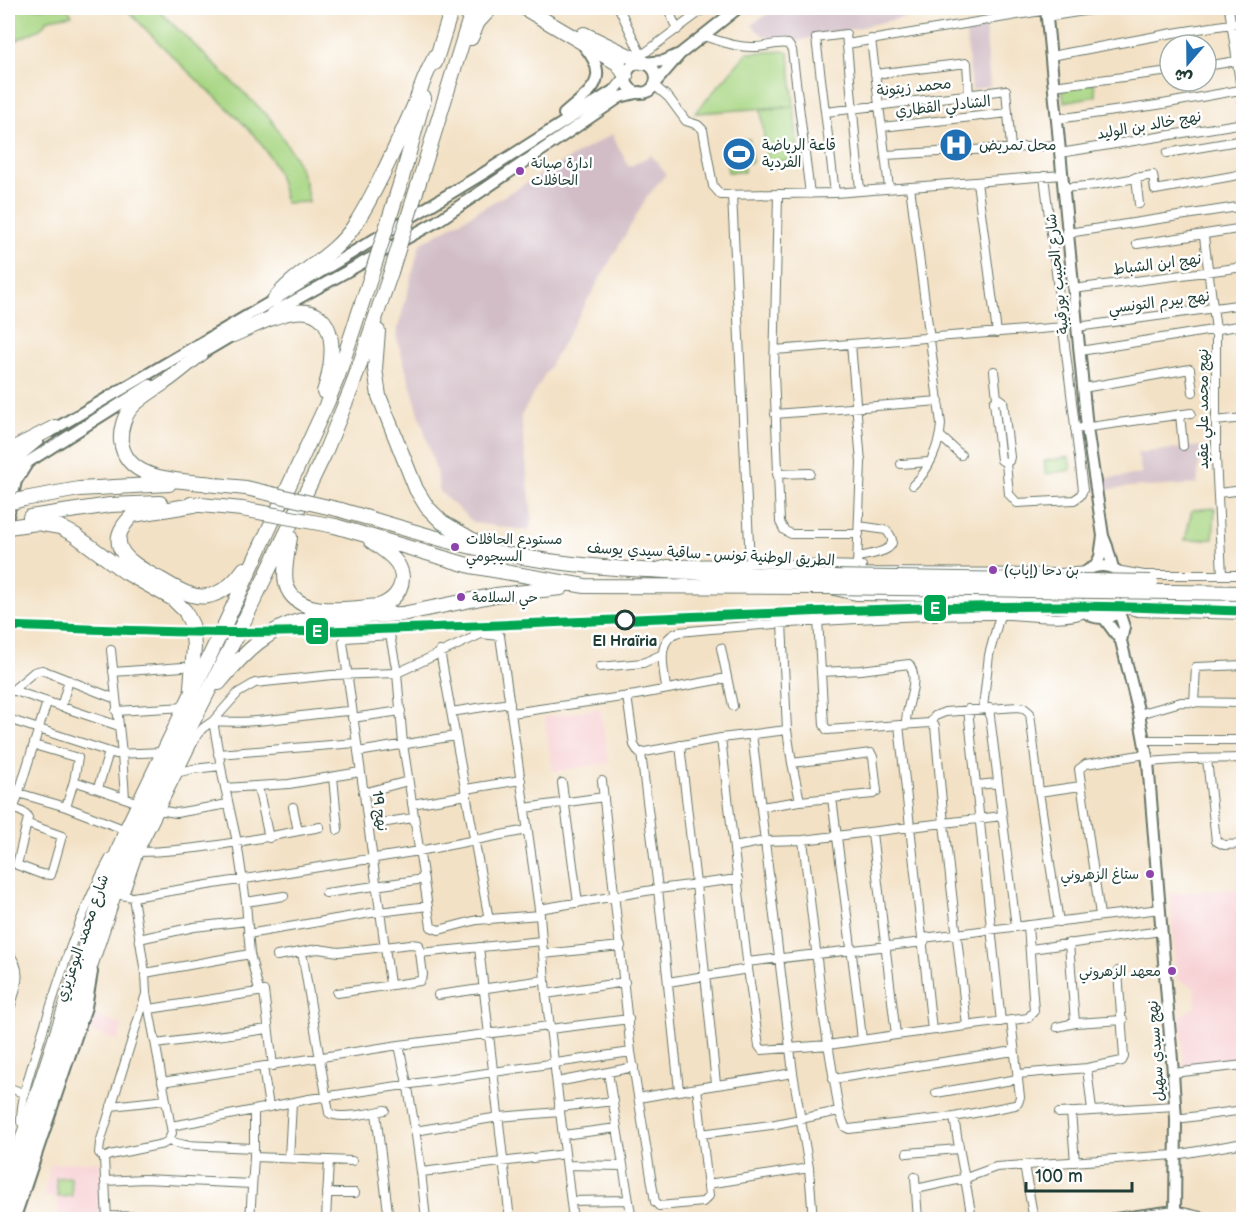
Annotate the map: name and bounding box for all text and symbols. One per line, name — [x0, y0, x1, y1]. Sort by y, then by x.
north arrow — [1158, 33, 1218, 93]
text: ش — [1172, 64, 1195, 88]
street label: محمد زيتونة — [876, 74, 952, 101]
street label: الشادلي القطاري — [894, 92, 992, 124]
street label: نهج خالد بن الوليد — [1095, 107, 1203, 144]
hospital icon: محل تمريض — [938, 127, 974, 163]
sports icon: قاعة الرياضة الفردية — [721, 136, 757, 172]
place label: قاعة الرياضة الفردية — [762, 136, 836, 172]
place label: محل تمريض — [979, 136, 1056, 155]
place label: ادارة صيانة الحافلات — [531, 155, 592, 189]
marker: ادارة صيانة الحافلات — [514, 165, 526, 177]
street label: شارع الحبيب بورقيبة — [1042, 213, 1073, 335]
street label: نهج ابن الشباط — [1112, 250, 1202, 279]
street label: نهج بيرم التونسي — [1107, 287, 1211, 321]
street label: نهج محمد علي عقيد — [1194, 349, 1216, 469]
place label: مستودع الحافلات السيجومي — [466, 531, 562, 569]
street label: الطريق الوطنية تونس - ساقية سيدي يوسف — [586, 539, 836, 571]
marker: مستودع الحافلات السيجومي — [449, 541, 461, 553]
place label: بن دحا (إياب) — [1004, 562, 1079, 579]
marker: بن دحا (إياب) — [987, 564, 999, 576]
place label: حي السلامة — [472, 589, 538, 610]
marker: حي السلامة — [455, 591, 467, 603]
line badge: E — [923, 594, 947, 622]
text: E — [930, 600, 940, 619]
marker: El Hraïria — [615, 610, 635, 630]
line badge: E — [305, 617, 329, 645]
text: E — [312, 623, 322, 642]
place label: El Hraïria — [593, 632, 657, 651]
street label: نهج 19 — [367, 790, 392, 833]
place label: ستاغ الزهروني — [1060, 866, 1139, 887]
marker: ستاغ الزهروني — [1144, 868, 1156, 880]
street label: شارع محمد البوعزيزي — [52, 872, 114, 1005]
place label: معهد الزهروني — [1079, 963, 1161, 984]
marker: معهد الزهروني — [1166, 965, 1178, 977]
street label: نهج سيدي سهيل — [1143, 1000, 1171, 1102]
scale bar — [1026, 1155, 1132, 1193]
text: 100 m — [1035, 1166, 1083, 1187]

